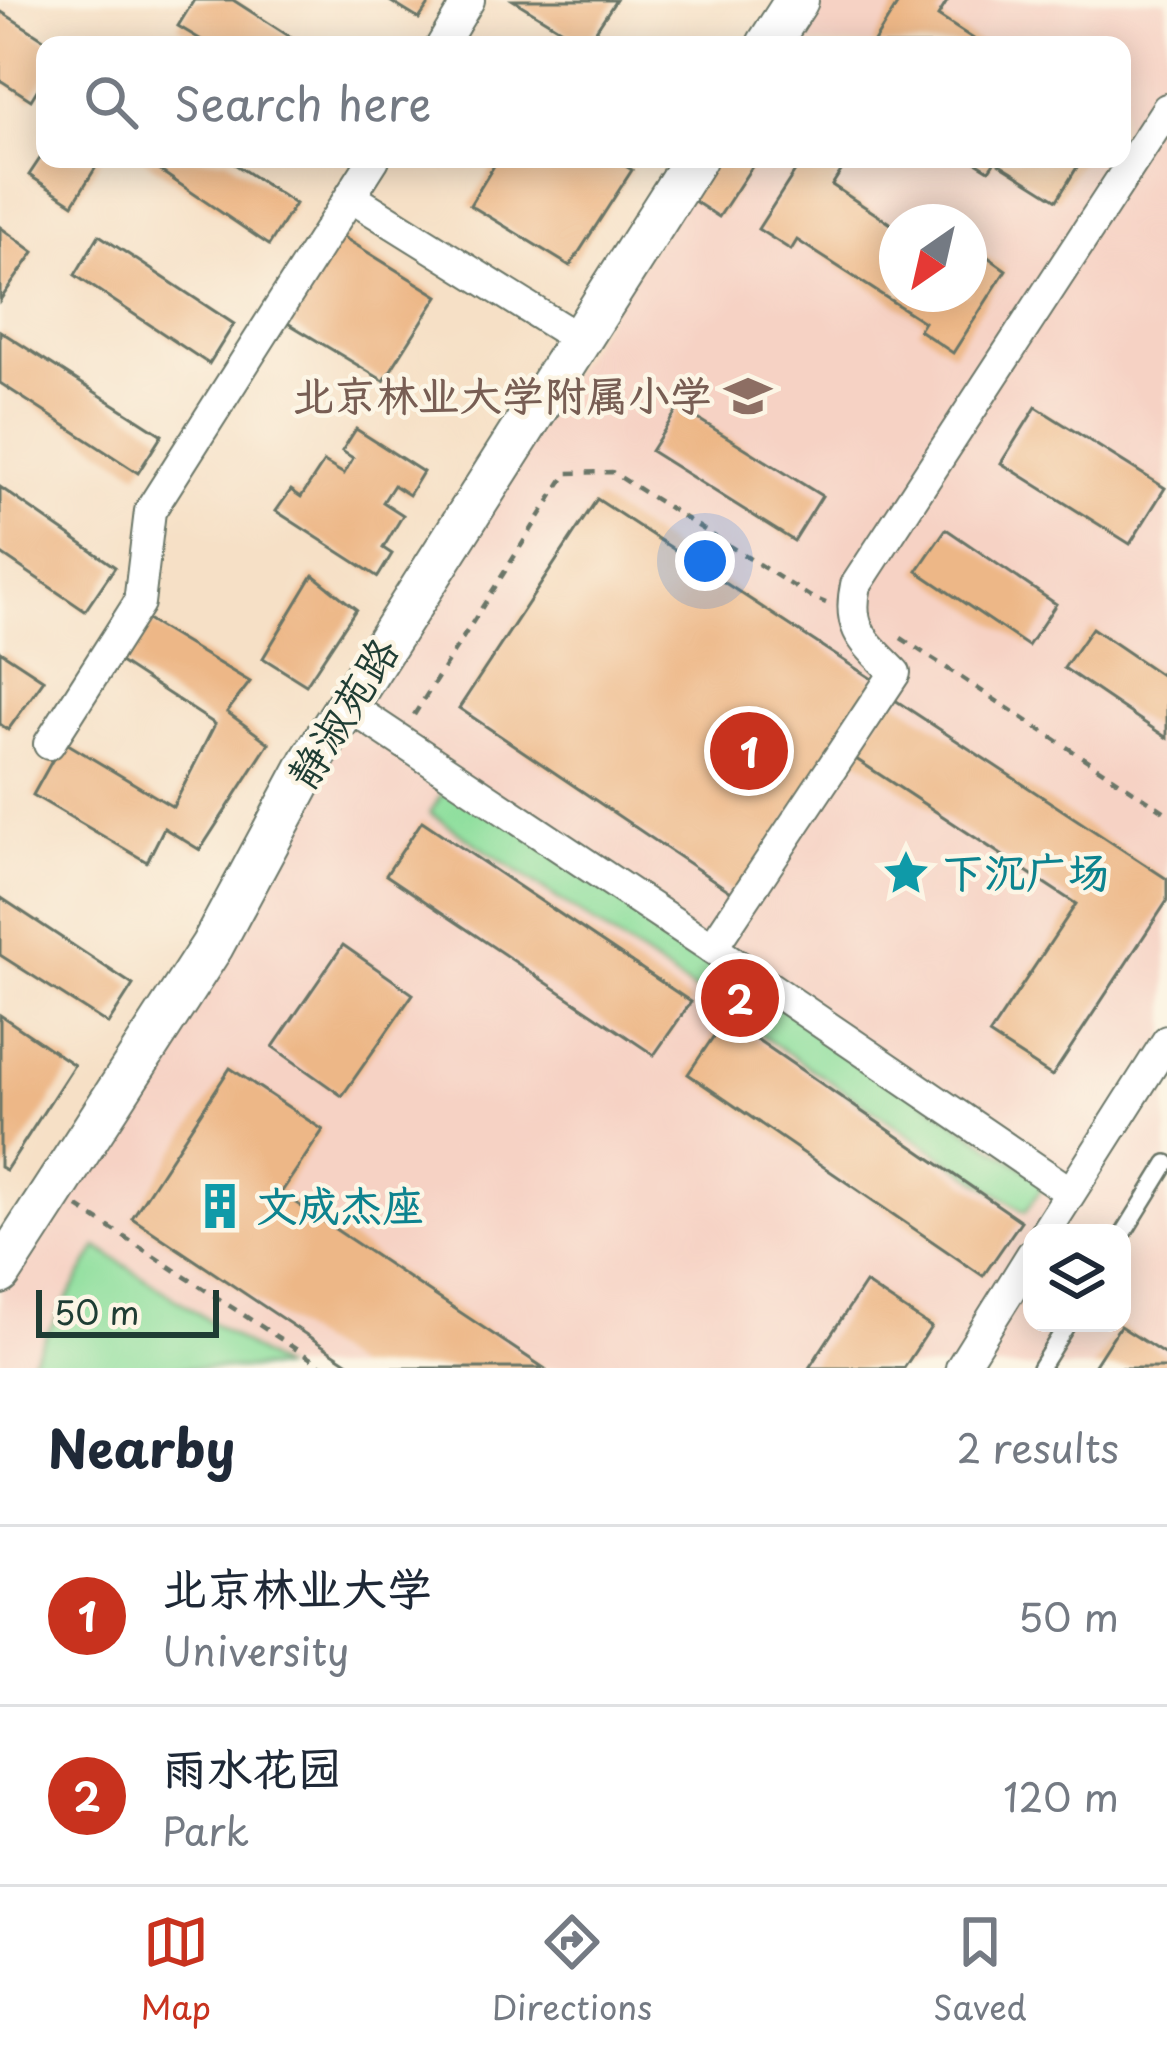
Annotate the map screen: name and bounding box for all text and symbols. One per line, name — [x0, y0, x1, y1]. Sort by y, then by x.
search box — [36, 36, 1131, 168]
text: Search here — [174, 68, 431, 136]
icon: search — [78, 69, 144, 135]
north arrow — [879, 204, 987, 312]
place label: 北京林业大学附属小学 — [292, 362, 712, 425]
school or university icon: 北京林业大学附属小学 — [723, 371, 773, 421]
your location — [675, 531, 735, 591]
street label: 静淑苑路 — [270, 624, 412, 800]
pin: 1 — [710, 706, 788, 796]
place label: 下沉广场 — [942, 839, 1110, 902]
place icon: 下沉广场 — [881, 848, 931, 898]
pin: 2 — [701, 953, 779, 1043]
place label: 文成杰座 — [256, 1172, 424, 1235]
building icon: 文成杰座 — [195, 1181, 245, 1231]
map controls — [1023, 1224, 1131, 1332]
button: layers — [1023, 1224, 1131, 1332]
scale bar — [36, 1284, 219, 1337]
text: 50 m — [54, 1286, 140, 1336]
text: Nearby — [48, 1408, 235, 1485]
text: 2 results — [957, 1417, 1119, 1476]
text: 北京林业大学 — [162, 1552, 432, 1620]
text: 1 — [78, 1586, 96, 1645]
text: 50 m — [1018, 1586, 1119, 1645]
text: University — [162, 1620, 349, 1679]
text: 雨水花园 — [162, 1732, 342, 1800]
text: 2 — [73, 1766, 101, 1825]
text: 120 m — [1003, 1766, 1119, 1825]
text: Park — [162, 1800, 249, 1859]
tab: Map — [140, 1909, 211, 2031]
tab: Directions — [492, 1909, 652, 2031]
tab: Saved — [933, 1909, 1027, 2031]

